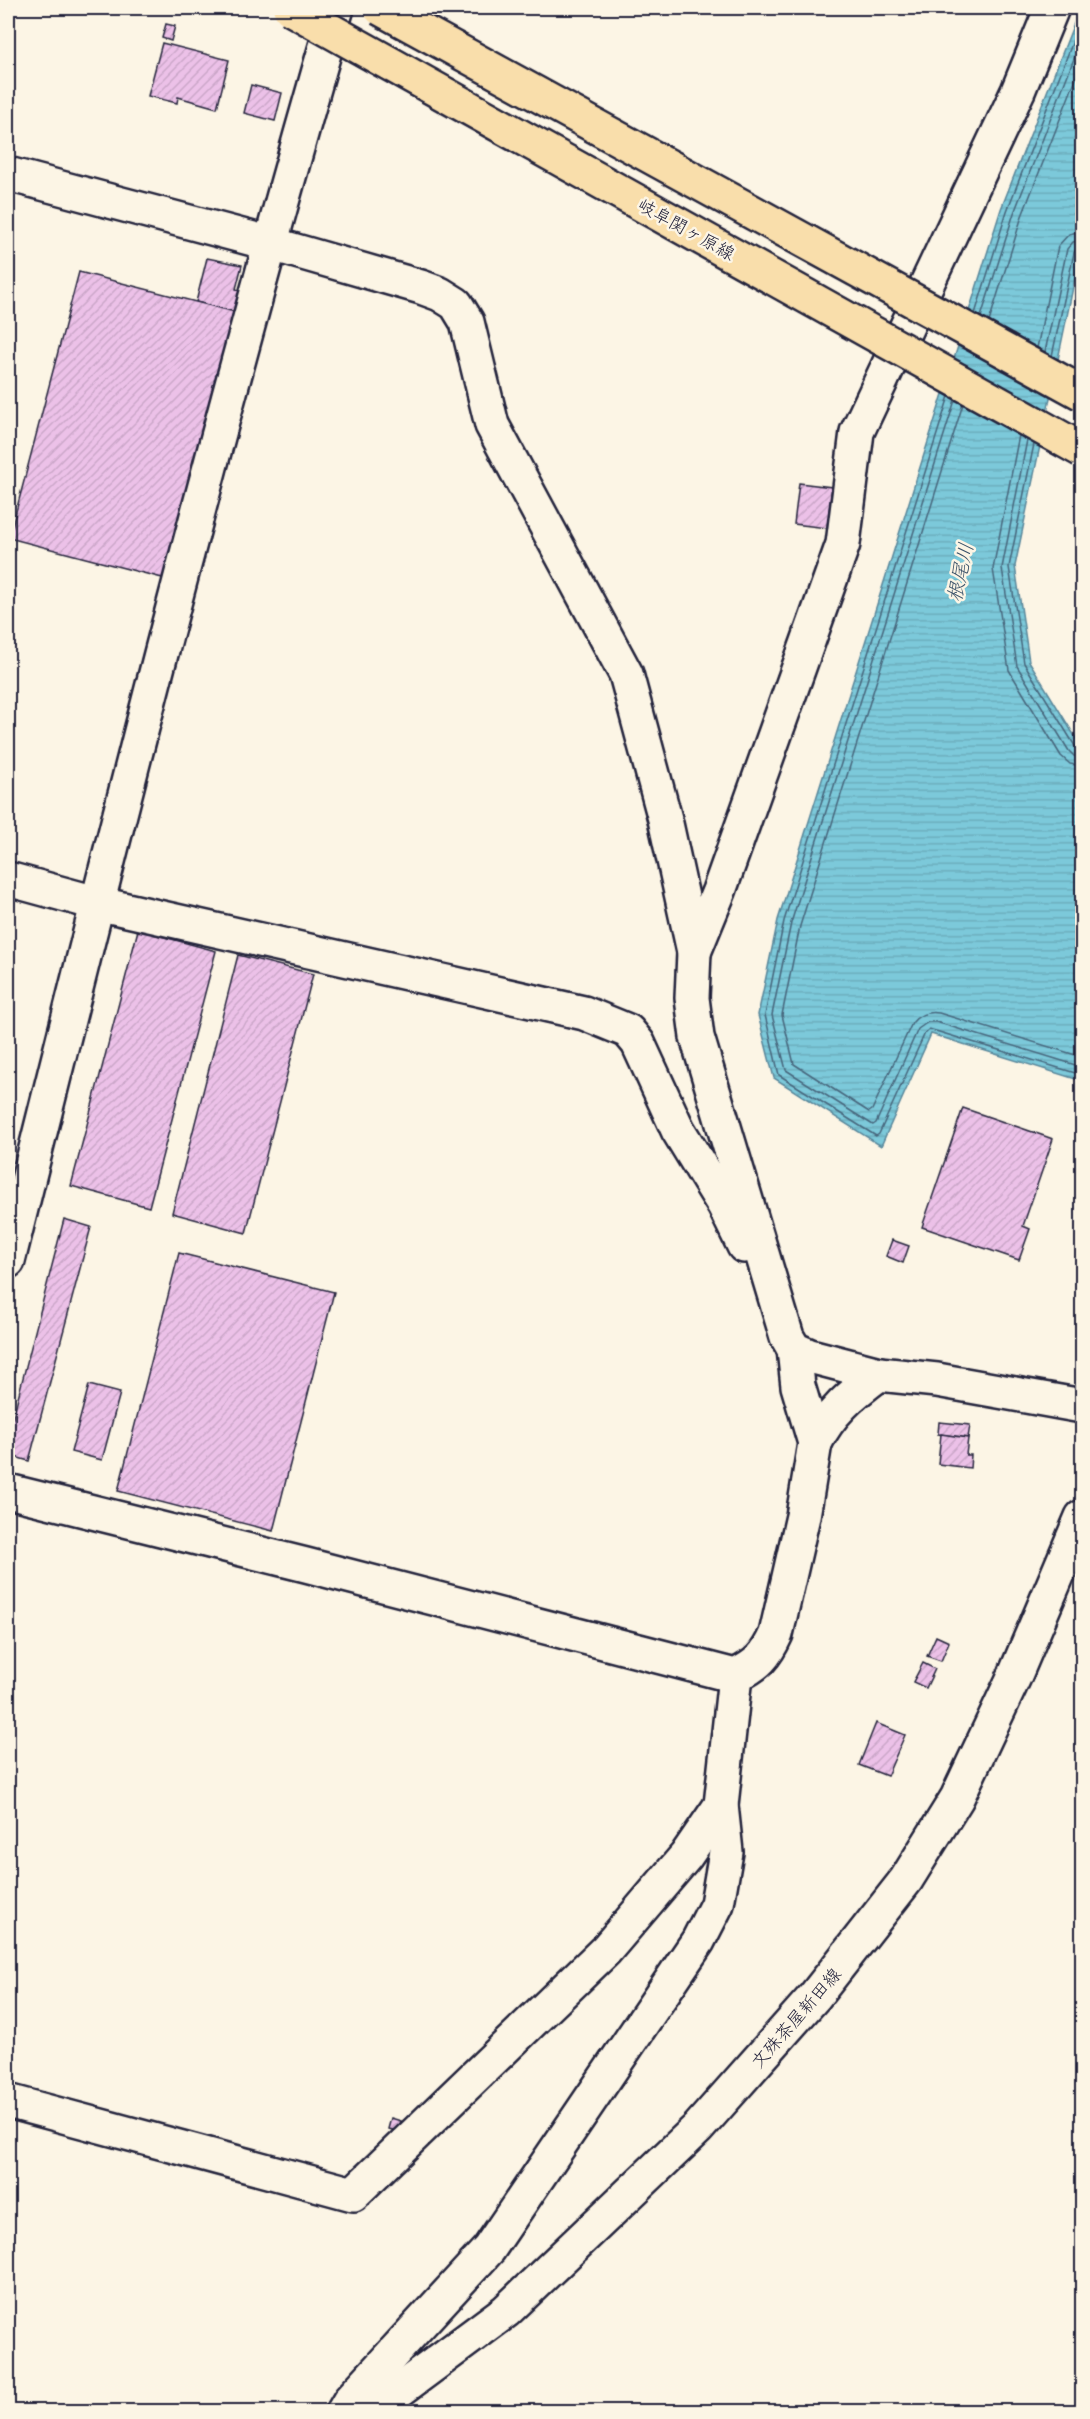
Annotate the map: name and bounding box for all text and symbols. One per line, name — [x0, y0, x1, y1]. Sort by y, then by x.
street label: 岐阜関ヶ原線 — [633, 190, 741, 266]
water label: 根尾川 — [938, 540, 980, 604]
street label: 文殊茶屋新田線 — [743, 1961, 847, 2073]

